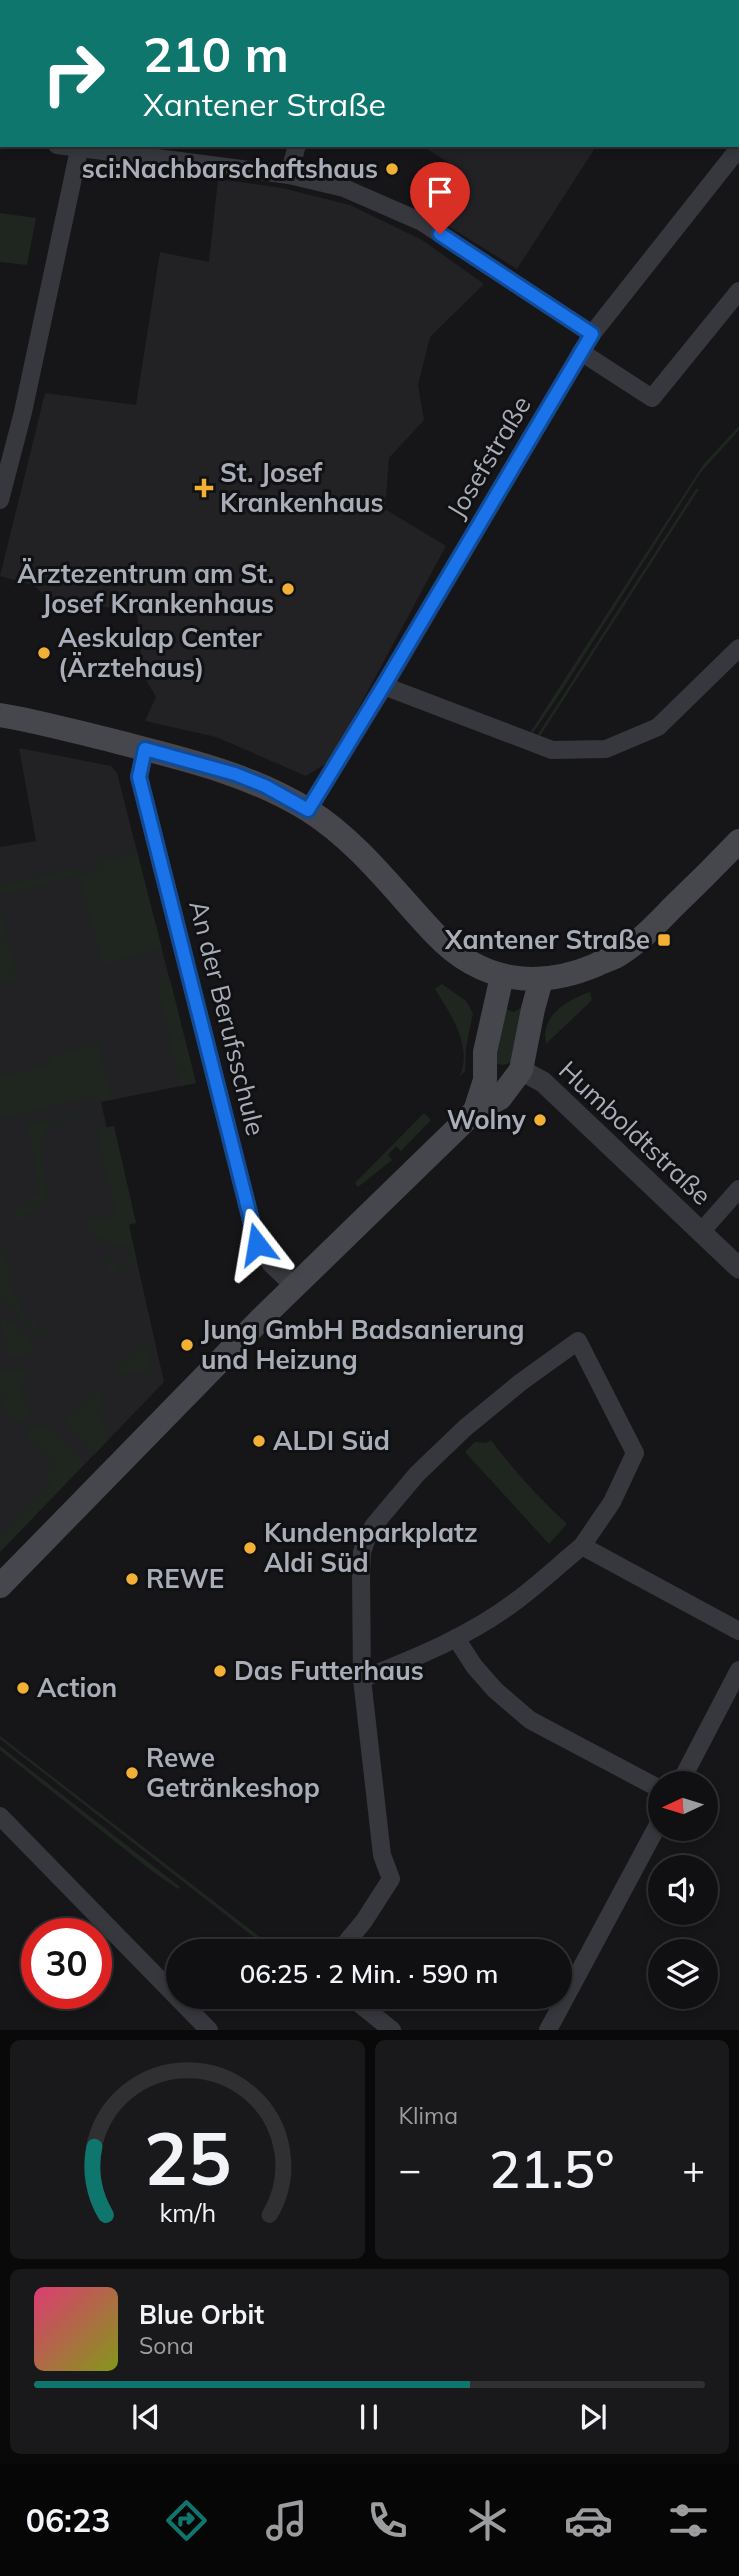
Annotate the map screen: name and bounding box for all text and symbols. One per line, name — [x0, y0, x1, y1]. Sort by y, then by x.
text: 210 m — [143, 23, 289, 84]
icon: right — [28, 28, 119, 119]
text: Xantener Straße — [143, 84, 386, 124]
place label: sci:Nachbarschaftshaus — [82, 152, 378, 185]
marker: sci:Nachbarschaftshaus — [384, 161, 400, 177]
pin — [410, 162, 470, 234]
icon: arrive — [421, 173, 459, 211]
street label: Josefstraße — [439, 390, 538, 524]
place label: St. Josef Krankenhaus — [220, 456, 384, 519]
marker: St. Josef Krankenhaus — [194, 478, 214, 498]
place label: Ärztezentrum am St. Josef Krankenhaus — [17, 557, 274, 620]
marker: Ärztezentrum am St. Josef Krankenhaus — [280, 581, 296, 597]
place label: Aeskulap Center (Ärztehaus) — [58, 621, 262, 684]
marker: Aeskulap Center (Ärztehaus) — [36, 645, 52, 661]
street label: An der Berufsschule — [182, 897, 273, 1139]
place label: Xantener Straße — [444, 923, 650, 956]
marker: Xantener Straße — [656, 932, 672, 948]
street label: Humboldtstraße — [552, 1054, 718, 1212]
place label: Wolny — [447, 1103, 527, 1136]
marker: Wolny — [532, 1112, 548, 1128]
position arrow — [220, 1207, 294, 1281]
place label: Jung GmbH Badsanierung und Heizung — [201, 1313, 524, 1376]
marker: Jung GmbH Badsanierung und Heizung — [179, 1337, 195, 1353]
place label: ALDI Süd — [273, 1424, 390, 1457]
marker: ALDI Süd — [251, 1433, 267, 1449]
place label: Kundenparkplatz Aldi Süd — [264, 1516, 478, 1579]
marker: Kundenparkplatz Aldi Süd — [242, 1540, 258, 1556]
place label: REWE — [146, 1562, 224, 1595]
marker: REWE — [124, 1571, 140, 1587]
place label: Das Futterhaus — [234, 1654, 424, 1687]
marker: Das Futterhaus — [212, 1663, 228, 1679]
place label: Action — [37, 1671, 117, 1704]
marker: Action — [15, 1680, 31, 1696]
place label: Rewe Getränkeshop — [146, 1741, 320, 1804]
marker: Rewe Getränkeshop — [124, 1765, 140, 1781]
north arrow — [648, 1771, 718, 1841]
map controls — [648, 1771, 718, 2009]
button: sound — [648, 1855, 718, 1925]
speed limit sign: 30 — [21, 1918, 112, 2009]
button: layers — [648, 1939, 718, 2009]
text: 06:25 · 2 Min. · 590 m — [240, 1957, 498, 1990]
text: Klima — [399, 2101, 458, 2130]
text: 25 — [144, 2113, 231, 2204]
text: 21.5° — [489, 2136, 614, 2201]
text: − — [399, 2145, 421, 2193]
text: + — [682, 2145, 705, 2193]
text: km/h — [159, 2197, 216, 2228]
text: Blue Orbit — [139, 2298, 264, 2331]
text: Sona — [139, 2331, 194, 2360]
icon: previous — [127, 2398, 165, 2436]
icon: pause — [350, 2398, 388, 2436]
icon: next — [574, 2398, 612, 2436]
icon: directions — [162, 2496, 211, 2545]
icon: music — [262, 2496, 311, 2545]
icon: phone — [363, 2496, 412, 2545]
icon: climate — [463, 2496, 512, 2545]
icon: car — [564, 2496, 613, 2545]
icon: filters — [664, 2496, 713, 2545]
text: 06:23 — [26, 2500, 110, 2540]

